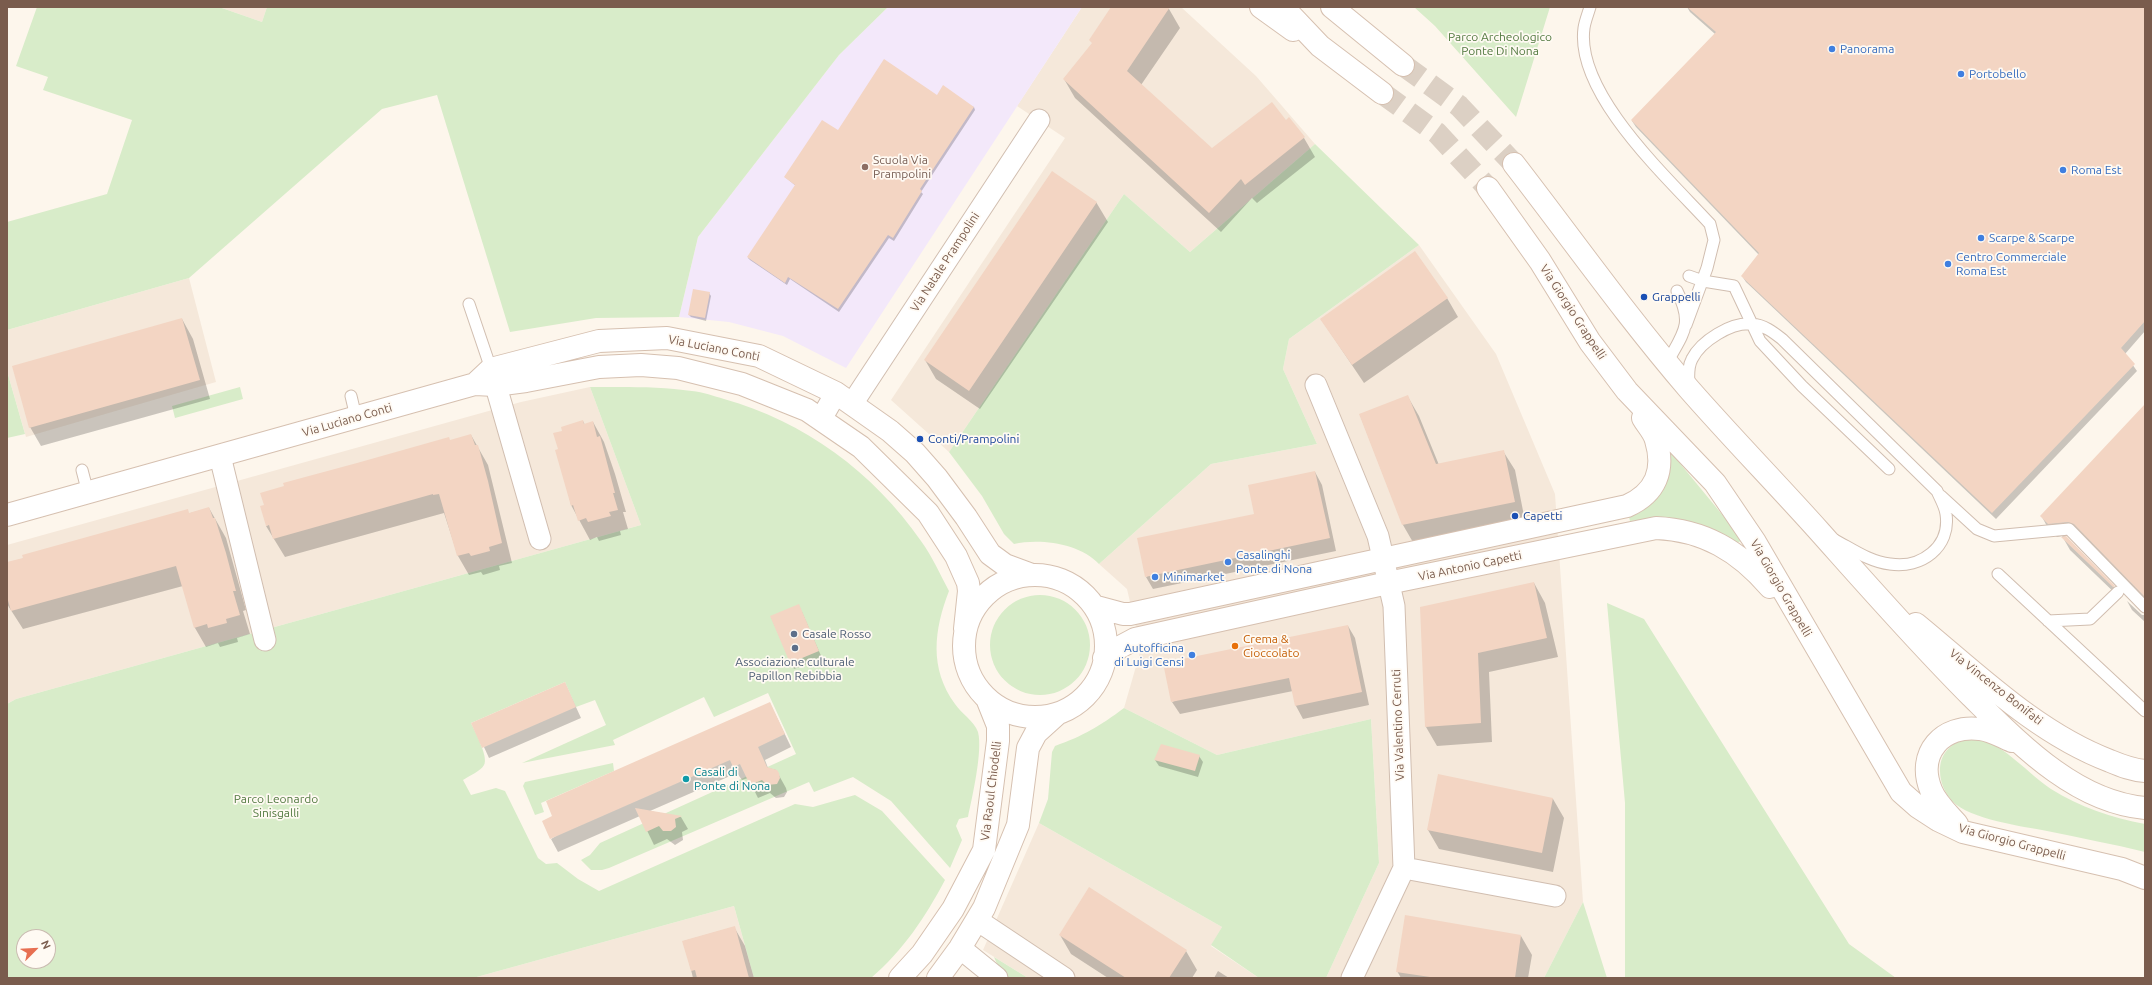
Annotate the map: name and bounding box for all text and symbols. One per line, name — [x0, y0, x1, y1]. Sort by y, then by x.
park label: Parco Archeologico Ponte Di Nona — [1448, 30, 1552, 58]
place label: Panorama — [1840, 42, 1894, 56]
marker: Panorama — [1827, 44, 1837, 54]
place label: Portobello — [1969, 67, 2026, 81]
marker: Portobello — [1956, 69, 1966, 79]
place label: Scuola Via Prampolini — [873, 153, 931, 181]
marker: Scuola Via Prampolini — [860, 162, 870, 172]
place label: Roma Est — [2071, 163, 2121, 177]
marker: Roma Est — [2058, 165, 2068, 175]
street label: Via Natale Prampolini — [907, 209, 983, 315]
place label: Scarpe & Scarpe — [1989, 231, 2075, 245]
marker: Scarpe & Scarpe — [1976, 233, 1986, 243]
place label: Centro Commerciale Roma Est — [1956, 250, 2067, 278]
marker: Centro Commerciale Roma Est — [1943, 259, 1953, 269]
street label: Via Giorgio Grappelli — [1537, 262, 1609, 362]
place label: Grappelli — [1652, 290, 1701, 304]
marker: Grappelli — [1639, 292, 1649, 302]
street label: Via Luciano Conti — [667, 332, 761, 364]
street label: Via Luciano Conti — [300, 400, 394, 440]
place label: Conti/Prampolini — [928, 432, 1019, 446]
marker: Conti/Prampolini — [915, 434, 925, 444]
place label: Capetti — [1523, 509, 1563, 523]
marker: Capetti — [1510, 511, 1520, 521]
street label: Via Giorgio Grappelli — [1747, 537, 1815, 639]
place label: Casalinghi Ponte di Nona — [1236, 548, 1312, 576]
street label: Via Antonio Capetti — [1417, 548, 1523, 584]
marker: Casalinghi Ponte di Nona — [1223, 557, 1233, 567]
place label: Minimarket — [1163, 570, 1224, 584]
marker: Minimarket — [1150, 572, 1160, 582]
place label: Casale Rosso — [802, 627, 871, 641]
marker: Casale Rosso — [789, 629, 799, 639]
place label: Crema & Cioccolato — [1243, 632, 1299, 660]
place label: Autofficina di Luigi Censi — [1114, 641, 1184, 669]
marker: Crema & Cioccolato — [1230, 641, 1240, 651]
marker: Associazione culturale Papillon Rebibbia — [790, 643, 800, 653]
street label: Via Vincenzo Bonifati — [1946, 646, 2046, 728]
marker: Autofficina di Luigi Censi — [1187, 650, 1197, 660]
place label: Associazione culturale Papillon Rebibbia — [735, 655, 855, 683]
street label: Via Valentino Cerruti — [1389, 669, 1407, 781]
street label: Via Raoul Chiodelli — [978, 740, 1004, 842]
place label: Casali di Ponte di Nona — [694, 765, 770, 793]
marker: Casali di Ponte di Nona — [681, 774, 691, 784]
park label: Parco Leonardo Sinisgalli — [234, 792, 318, 820]
street label: Via Giorgio Grappelli — [1957, 821, 2067, 863]
north arrow — [16, 929, 56, 969]
text: N — [39, 938, 53, 951]

